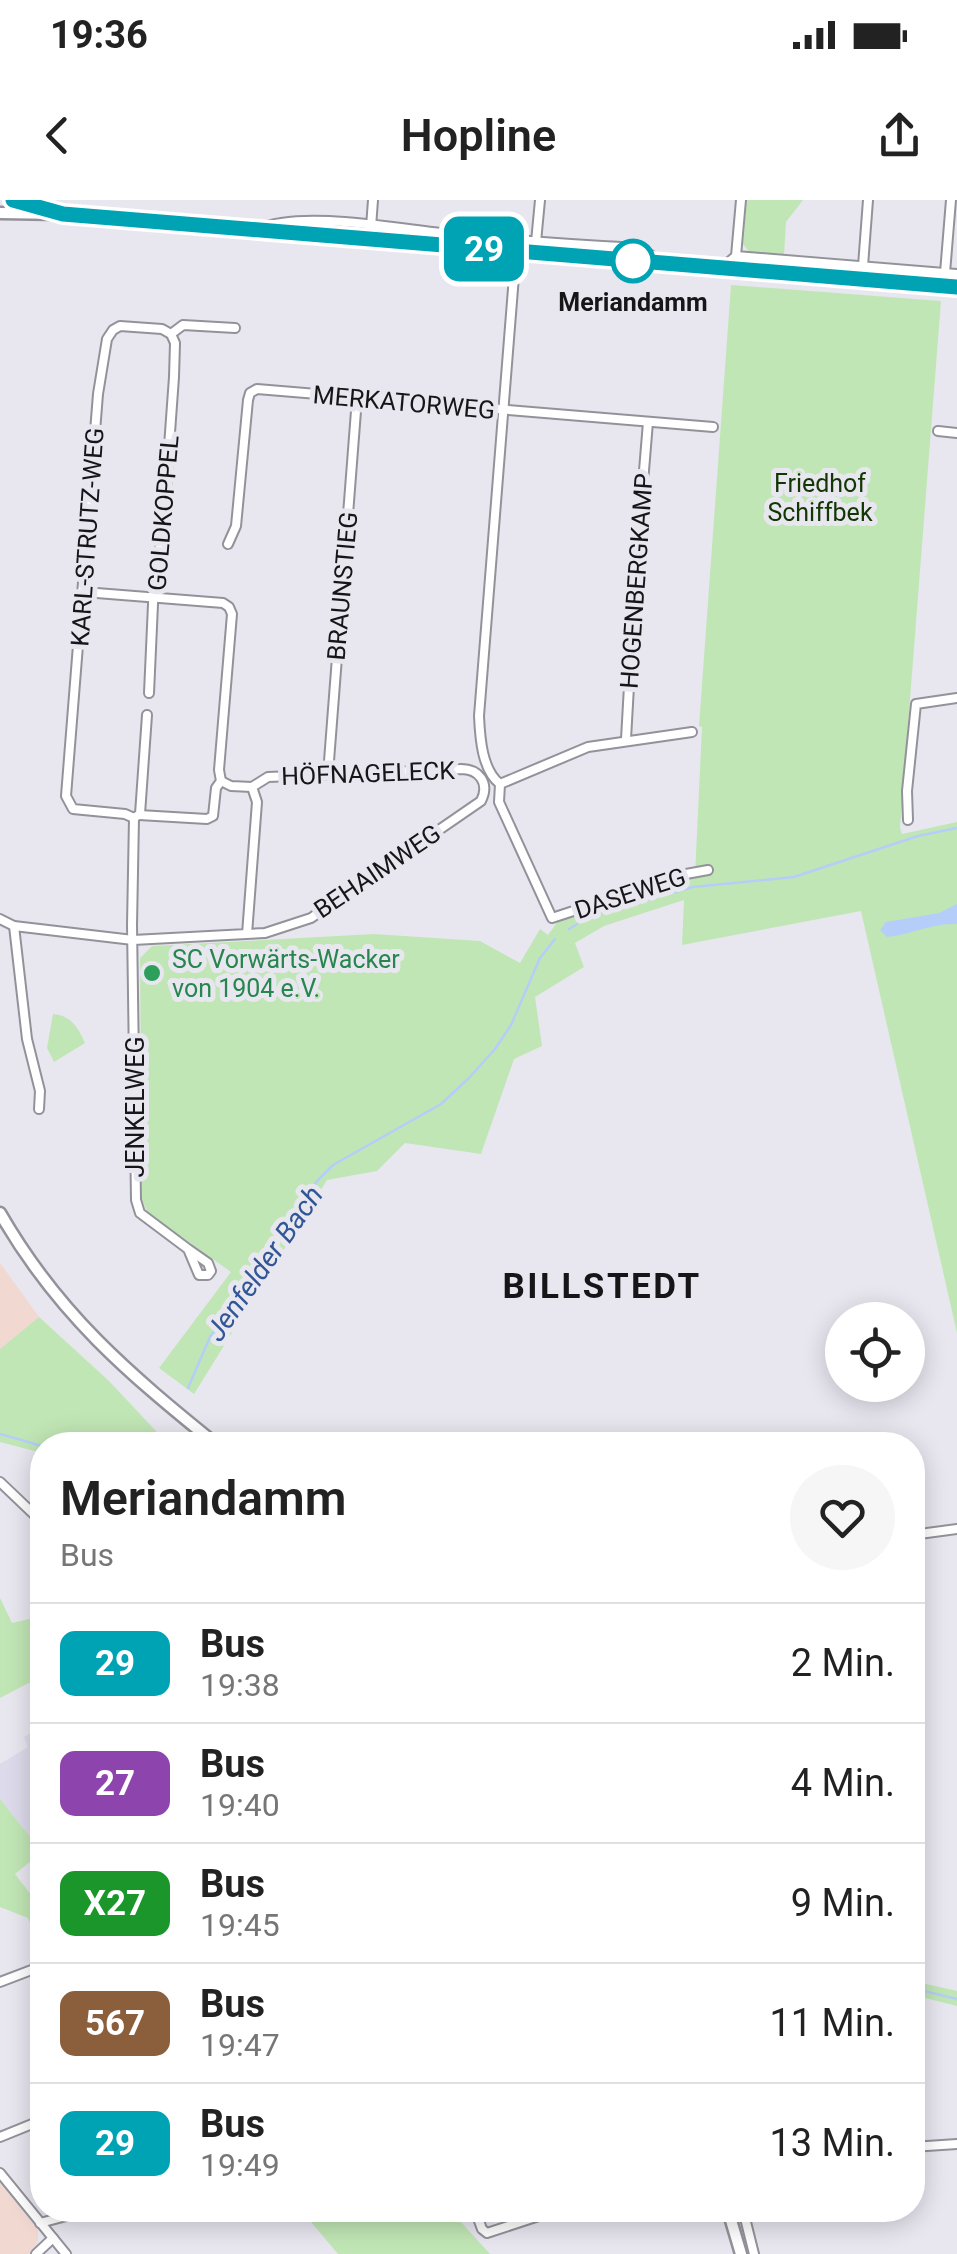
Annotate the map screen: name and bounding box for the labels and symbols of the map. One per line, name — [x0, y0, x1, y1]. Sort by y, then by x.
line badge: 29 — [439, 217, 529, 282]
marker: Meriandamm — [612, 240, 654, 282]
place label: Meriandamm — [558, 288, 708, 317]
street label: MERKATORWEG — [312, 380, 496, 425]
street label: KARL-STRUTZ-WEG — [65, 427, 110, 647]
street label: GOLDKOPPEL — [142, 434, 185, 592]
park label: Friedhof Schiffbek — [767, 469, 873, 527]
street label: HOGENBERGKAMP — [615, 472, 658, 690]
street label: BRAUNSTIEG — [322, 511, 363, 661]
street label: HÖFNAGELECK — [281, 756, 456, 791]
street label: BEHAIMWEG — [309, 819, 446, 924]
street label: DASEWEG — [571, 862, 689, 925]
place label: SC Vorwärts-Wacker von 1904 e.V. — [172, 945, 400, 1003]
marker: SC Vorwärts-Wacker von 1904 e.V. — [141, 962, 163, 984]
street label: JENKELWEG — [121, 1037, 150, 1177]
water label: Jenfelder Bach — [199, 1180, 330, 1347]
district label: BILLSTEDT — [502, 1266, 702, 1307]

